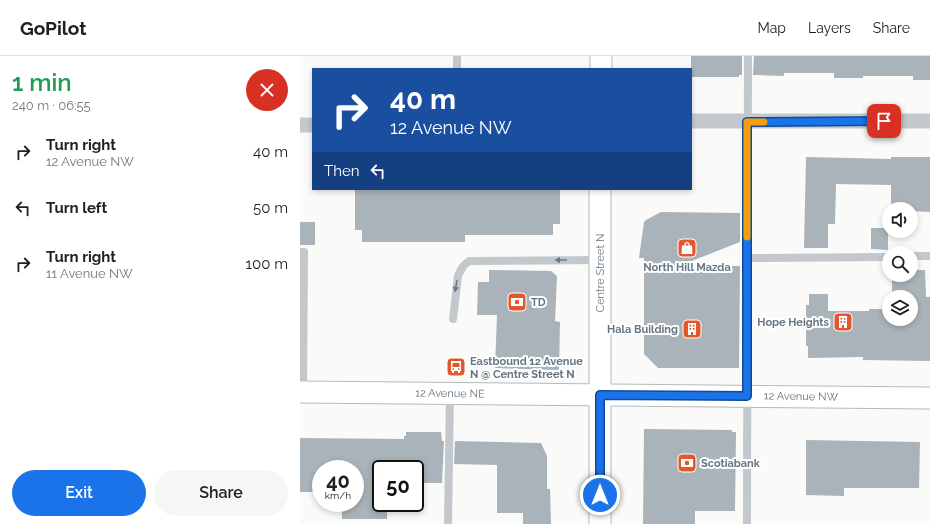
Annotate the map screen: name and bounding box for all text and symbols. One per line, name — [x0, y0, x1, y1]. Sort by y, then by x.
text: GoPilot — [20, 17, 86, 39]
text: Map — [758, 20, 786, 36]
text: Layers — [808, 20, 851, 36]
text: Share — [873, 20, 910, 36]
text: 1 min — [12, 68, 72, 97]
button: close — [246, 69, 288, 111]
text: 40 m — [390, 83, 456, 116]
icon: right — [324, 84, 376, 136]
text: 240 m · 06:55 — [12, 98, 91, 113]
pin — [867, 104, 901, 138]
icon: arrive — [873, 110, 895, 132]
text: 12 Avenue NW — [390, 117, 512, 138]
text: Turn right — [46, 136, 116, 154]
icon: right — [12, 141, 34, 163]
text: 40 m — [253, 143, 288, 161]
text: 12 Avenue NW — [46, 154, 134, 169]
icon: left — [367, 160, 389, 182]
text: Then — [324, 162, 359, 180]
icon: left — [12, 197, 34, 219]
text: Turn left — [46, 199, 107, 217]
text: 50 m — [253, 199, 288, 217]
map controls — [882, 202, 918, 326]
button: sound — [882, 202, 918, 238]
street label: Centre Street N — [594, 234, 607, 312]
shop icon: North Hill Mazda — [676, 237, 698, 259]
button: search — [882, 246, 918, 282]
text: Turn right — [46, 248, 116, 266]
icon: right — [12, 253, 34, 275]
text: 100 m — [246, 255, 288, 273]
one-way arrow — [554, 257, 567, 263]
place label: North Hill Mazda — [643, 261, 731, 274]
text: 11 Avenue NW — [46, 266, 133, 281]
one-way arrow — [453, 280, 459, 292]
button: layers — [882, 290, 918, 326]
bank icon: TD — [506, 291, 528, 313]
place label: TD — [531, 296, 546, 309]
building icon: Hope Heights — [832, 311, 854, 333]
place label: Hope Heights — [757, 316, 830, 329]
building icon: Hala Building — [681, 318, 703, 340]
place label: Hala Building — [607, 323, 678, 336]
place label: Eastbound 12 Avenue N @ Centre Street N — [470, 355, 583, 381]
bus stop icon: Eastbound 12 Avenue N @ Centre Street N — [445, 356, 467, 378]
street label: 12 Avenue NE — [415, 386, 485, 401]
street label: 12 Avenue NW — [764, 389, 839, 404]
bank icon: Scotiabank — [676, 452, 698, 474]
place label: Scotiabank — [701, 457, 761, 470]
speed limit sign: 50 — [372, 460, 424, 512]
text: 40 — [326, 469, 350, 493]
button: Exit — [12, 470, 146, 516]
button: Share — [154, 470, 288, 516]
position arrow — [579, 474, 621, 516]
text: km/h — [325, 490, 351, 501]

